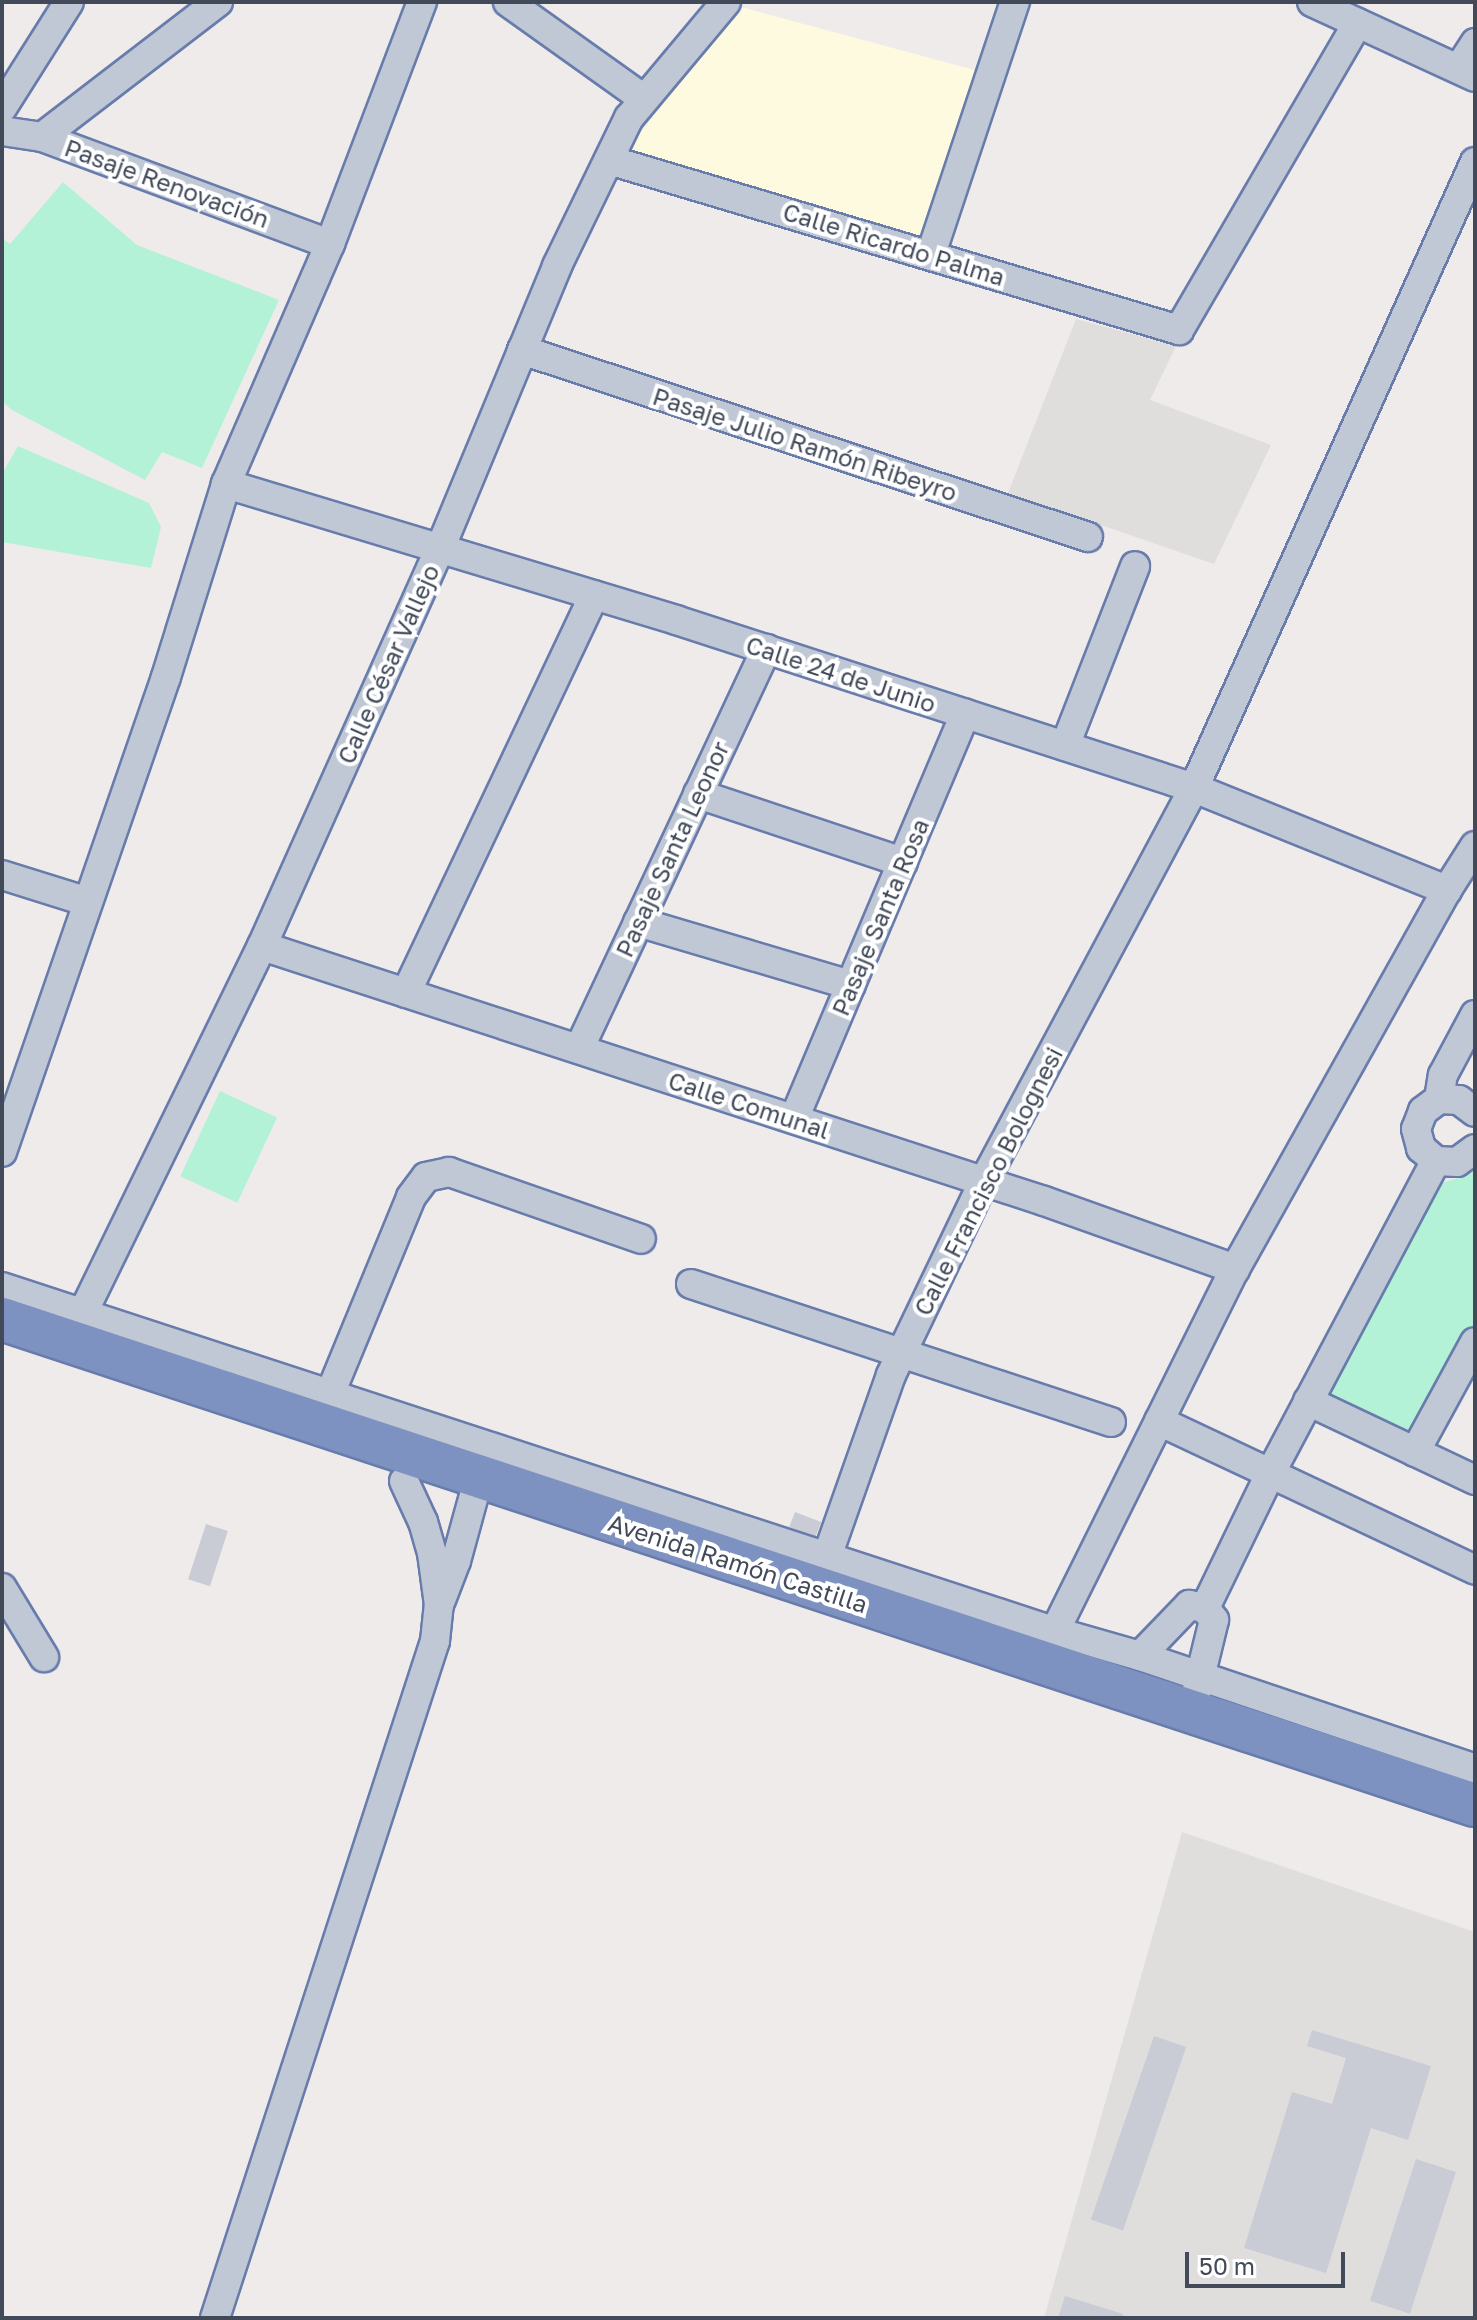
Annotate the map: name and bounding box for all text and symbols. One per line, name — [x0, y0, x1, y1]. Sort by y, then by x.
street label: Pasaje Renovación — [61, 133, 273, 233]
street label: Calle Ricardo Palma — [780, 197, 1008, 291]
street label: Pasaje Julio Ramón Ribeyro — [649, 381, 961, 507]
street label: Calle César Vallejo — [331, 560, 445, 768]
street label: Calle 24 de Junio — [743, 630, 939, 718]
street label: Pasaje Santa Leonor — [609, 737, 735, 961]
street label: Pasaje Santa Rosa — [826, 814, 934, 1020]
street label: Calle Francisco Bolognesi — [908, 1042, 1068, 1320]
street label: Calle Comunal — [665, 1065, 833, 1145]
street label: Avenida Ramón Castilla — [605, 1507, 871, 1619]
scale bar — [1189, 2236, 1349, 2286]
text: 50 m — [1199, 2251, 1255, 2280]

